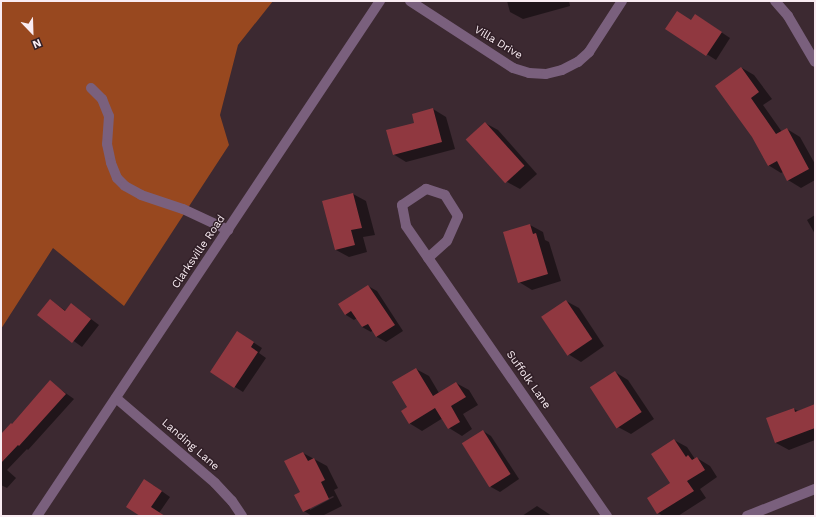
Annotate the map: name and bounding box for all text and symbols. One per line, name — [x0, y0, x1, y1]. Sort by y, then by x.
north arrow — [12, 12, 52, 52]
street label: Villa Drive — [471, 23, 525, 63]
text: N — [31, 36, 43, 51]
street label: Clarksville Road — [170, 213, 228, 291]
street label: Suffolk Lane — [503, 348, 553, 412]
street label: Landing Lane — [159, 416, 221, 474]

